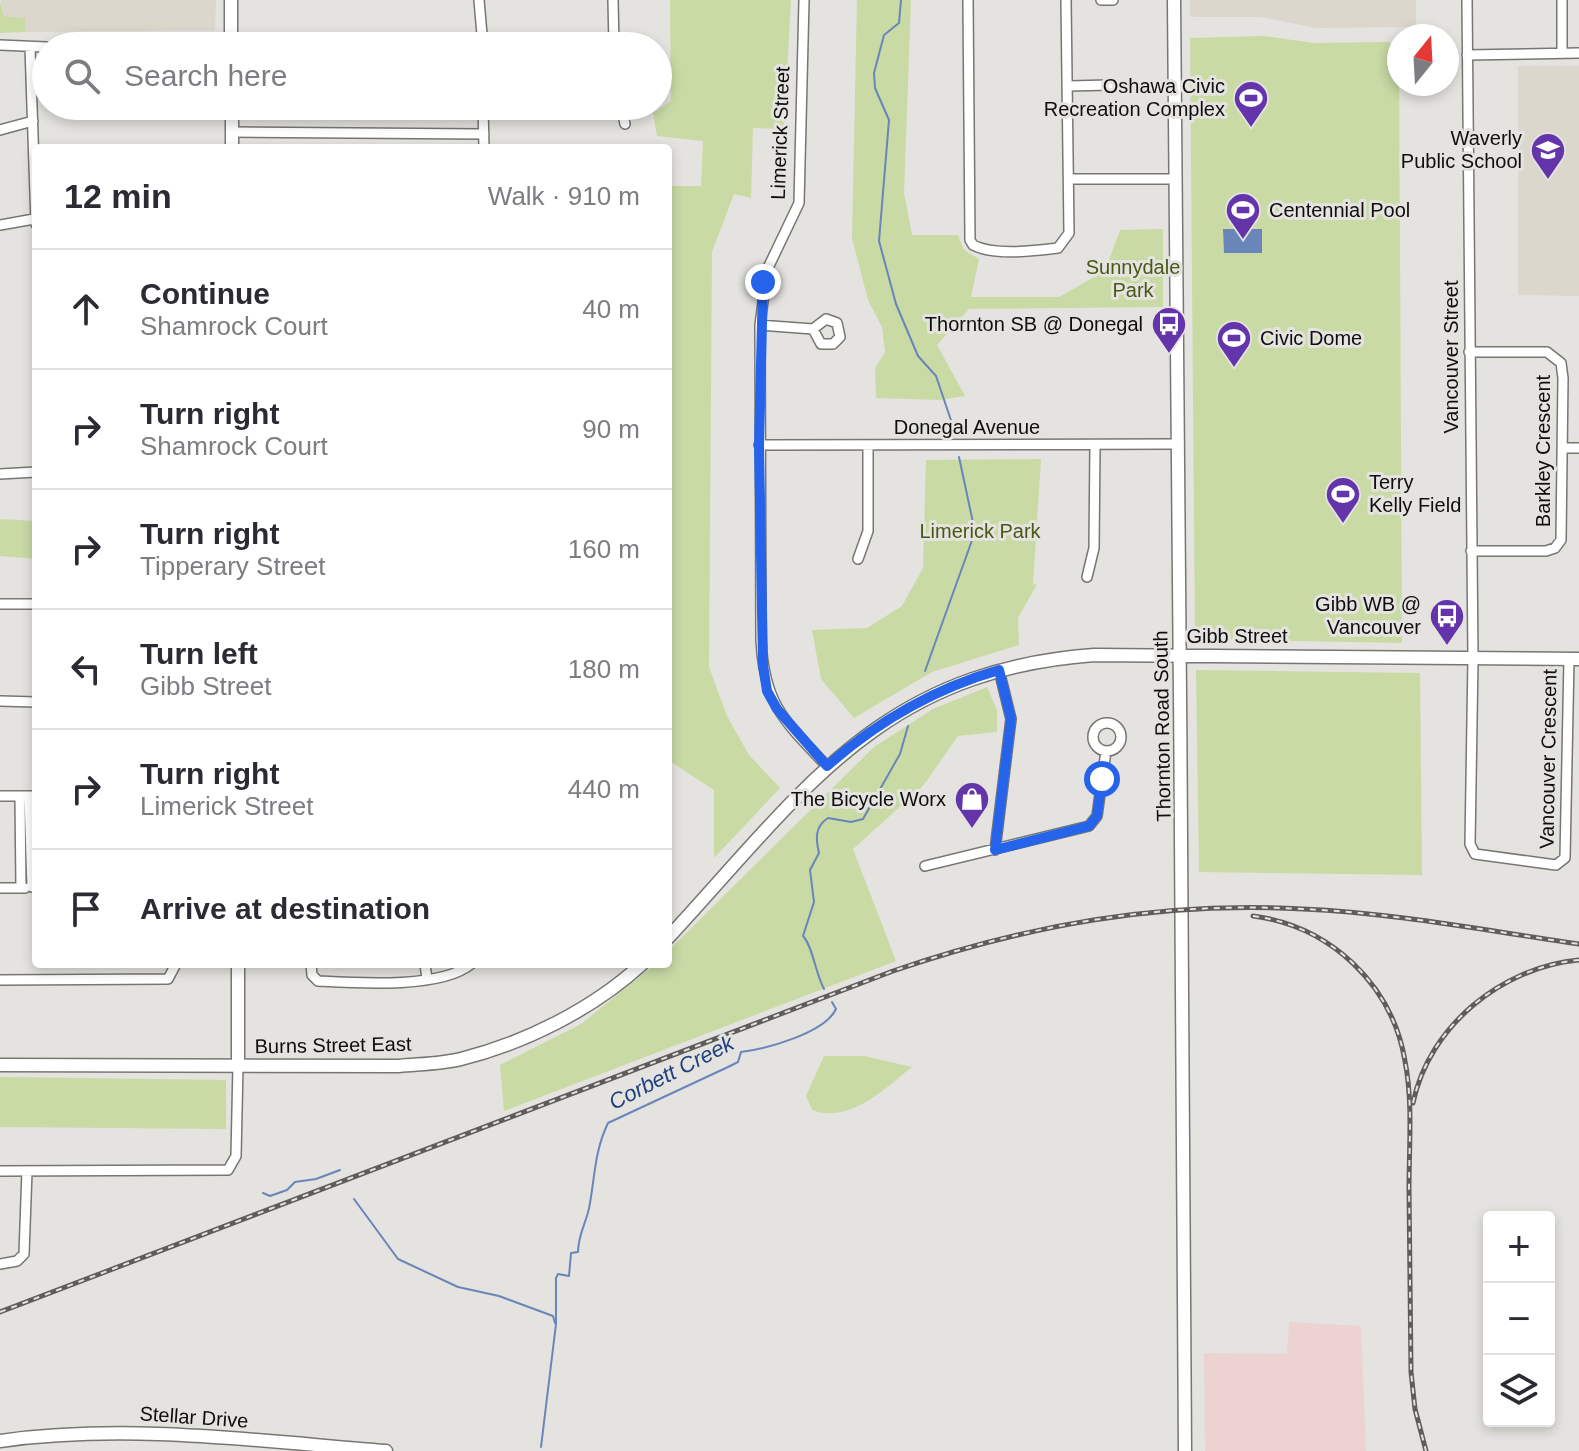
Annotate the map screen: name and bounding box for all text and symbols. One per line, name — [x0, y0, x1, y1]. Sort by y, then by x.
north arrow — [1387, 24, 1459, 96]
search box — [32, 32, 672, 120]
icon: search — [60, 54, 104, 98]
text: Search here — [124, 59, 287, 92]
street label: Limerick Street — [767, 66, 793, 200]
place label: Oshawa Civic Recreation Complex — [1044, 75, 1225, 120]
sports icon: Oshawa Civic Recreation Complex — [1232, 79, 1270, 129]
place label: Waverly Public School — [1401, 127, 1522, 172]
school or university icon: Waverly Public School — [1529, 131, 1567, 181]
text: 12 min — [64, 177, 172, 215]
text: Walk · 910 m — [488, 181, 640, 211]
sports icon: Centennial Pool — [1224, 191, 1262, 241]
place label: Centennial Pool — [1269, 199, 1410, 221]
park label: Sunnydale Park — [1086, 256, 1180, 301]
route end — [745, 264, 781, 300]
text: Continue — [140, 277, 270, 310]
street label: Vancouver Street — [1440, 280, 1462, 434]
icon: ahead — [64, 287, 108, 331]
text: 40 m — [582, 294, 640, 324]
bus stop icon: Thornton SB @ Donegal — [1150, 305, 1188, 355]
text: Shamrock Court — [140, 311, 328, 341]
place label: Thornton SB @ Donegal — [925, 313, 1143, 335]
sports icon: Civic Dome — [1215, 319, 1253, 369]
place label: Civic Dome — [1260, 327, 1362, 349]
street label: Barkley Crescent — [1532, 374, 1554, 527]
text: Turn right — [140, 397, 279, 430]
icon: right — [64, 407, 108, 451]
text: 90 m — [582, 414, 640, 444]
street label: Donegal Avenue — [894, 416, 1040, 438]
text: Shamrock Court — [140, 431, 328, 461]
place label: Terry Kelly Field — [1369, 471, 1461, 516]
sports icon: Terry Kelly Field — [1324, 475, 1362, 525]
text: Turn right — [140, 517, 279, 550]
park label: Limerick Park — [919, 520, 1042, 542]
icon: right — [64, 527, 108, 571]
text: 160 m — [568, 534, 640, 564]
text: Tipperary Street — [140, 551, 325, 581]
place label: Gibb WB @ Vancouver — [1315, 593, 1421, 638]
bus stop icon: Gibb WB @ Vancouver — [1428, 597, 1466, 647]
street label: Gibb Street — [1186, 625, 1288, 647]
street label: Thornton Road South — [1149, 630, 1175, 822]
text: Turn left — [140, 637, 258, 670]
icon: left — [64, 647, 108, 691]
text: 180 m — [568, 654, 640, 684]
street label: Vancouver Crescent — [1535, 669, 1561, 849]
text: Gibb Street — [140, 671, 272, 701]
text: Turn right — [140, 757, 279, 790]
route start — [1084, 761, 1120, 797]
icon: right — [64, 767, 108, 811]
text: 440 m — [568, 774, 640, 804]
shop icon: The Bicycle Worx — [953, 780, 991, 830]
place label: The Bicycle Worx — [791, 788, 946, 810]
text: Limerick Street — [140, 791, 313, 821]
icon: arrive — [64, 887, 108, 931]
text: Arrive at destination — [140, 892, 430, 925]
water label: Corbett Creek — [605, 1030, 739, 1115]
street label: Burns Street East — [254, 1033, 412, 1057]
map controls — [1483, 1211, 1555, 1427]
button: + — [1483, 1211, 1555, 1283]
button: − — [1483, 1283, 1555, 1355]
button: layers — [1483, 1355, 1555, 1427]
street label: Stellar Drive — [139, 1402, 249, 1432]

